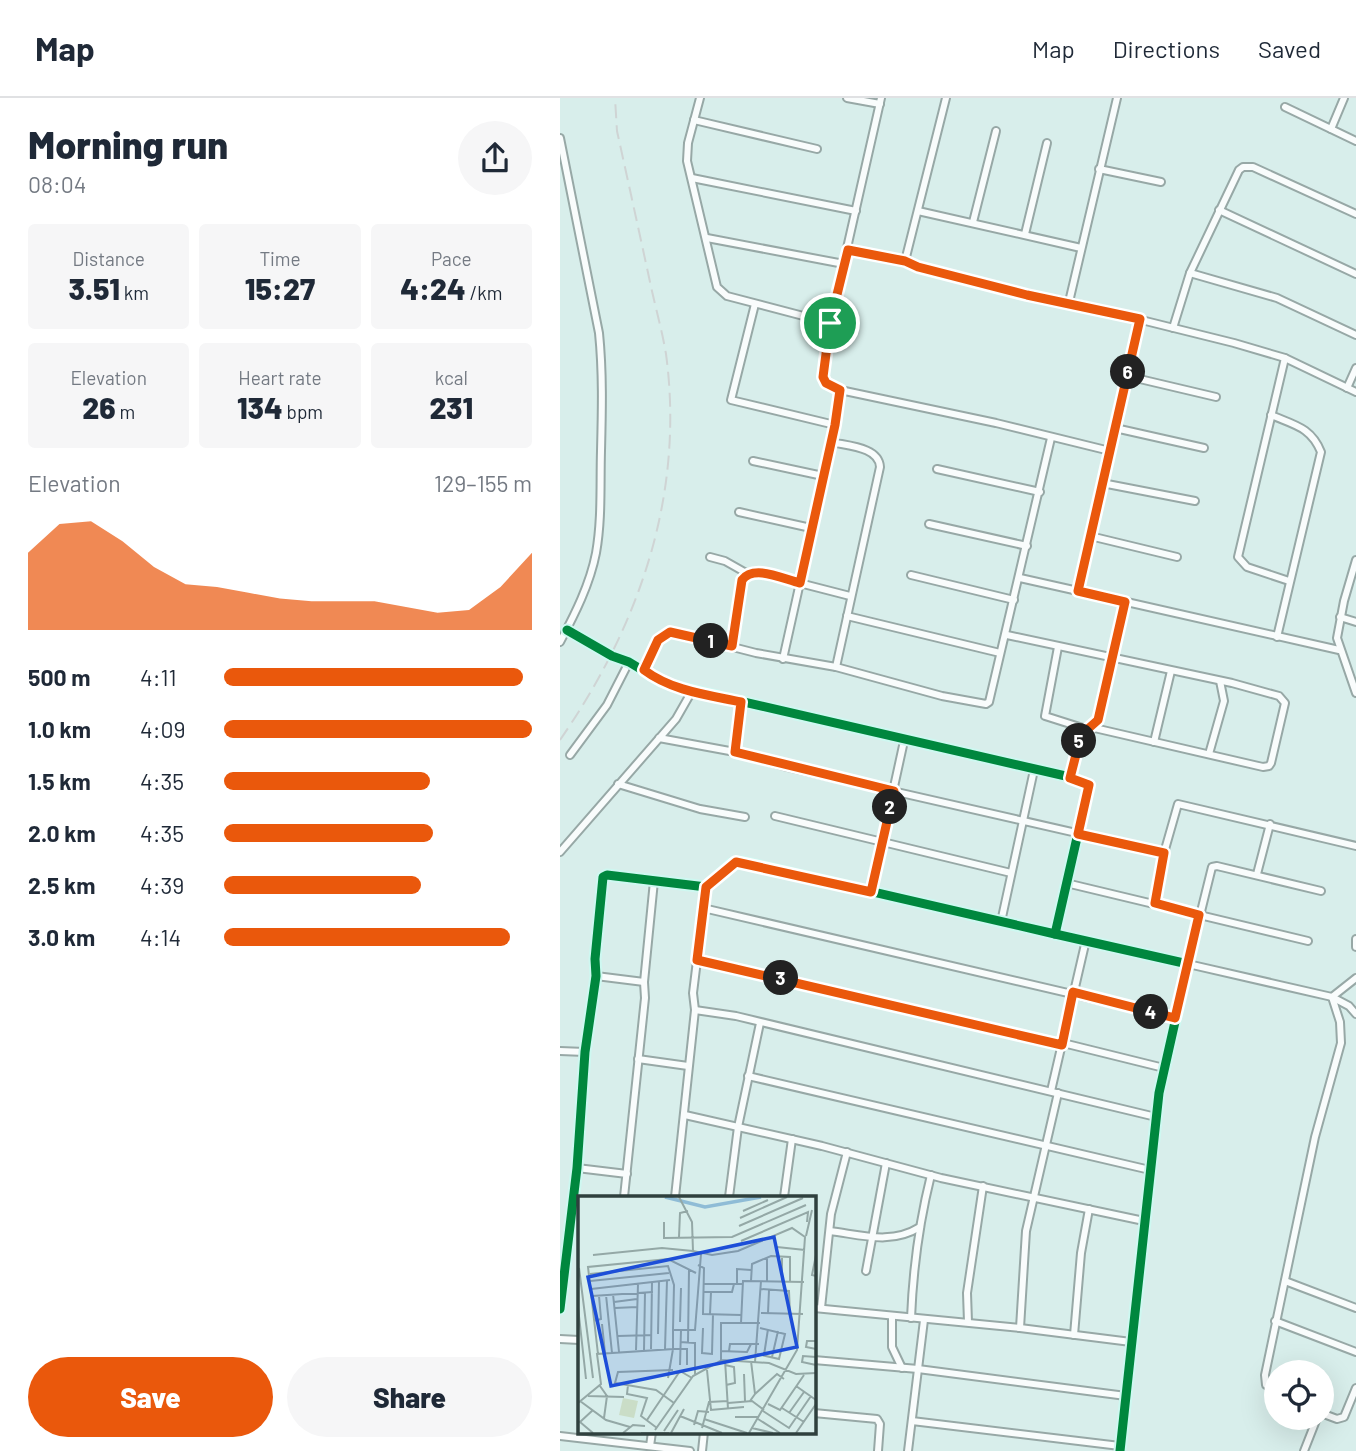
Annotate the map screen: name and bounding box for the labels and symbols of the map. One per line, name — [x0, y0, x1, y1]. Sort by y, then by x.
pin — [800, 293, 860, 353]
pin: 6 — [1110, 354, 1146, 390]
pin: 1 — [694, 624, 728, 658]
pin: 5 — [1062, 724, 1096, 758]
pin: 2 — [872, 790, 908, 824]
pin: 3 — [764, 960, 798, 996]
pin: 4 — [1134, 995, 1168, 1030]
inset map — [578, 1196, 816, 1434]

